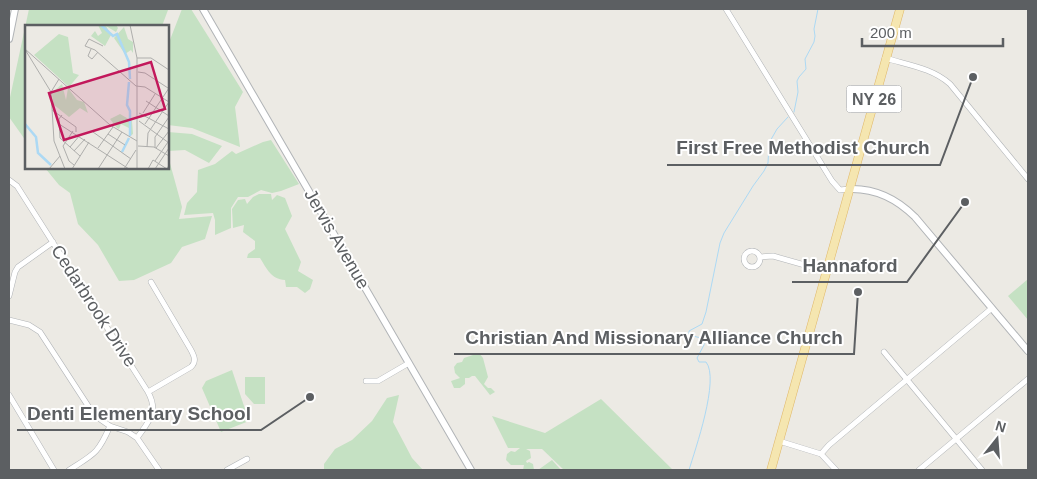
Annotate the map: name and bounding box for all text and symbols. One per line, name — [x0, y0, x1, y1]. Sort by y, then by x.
scale bar — [862, 15, 1003, 47]
text: 200 m — [870, 24, 912, 41]
inset map — [25, 25, 169, 169]
road number: NY 26 — [846, 86, 902, 112]
callout: First Free Methodist Church — [667, 131, 940, 165]
text: First Free Methodist Church — [676, 137, 930, 158]
street label: Jervis Avenue — [300, 186, 374, 292]
street label: Cedarbrook Drive — [47, 241, 141, 371]
callout: Hannaford — [792, 248, 907, 282]
text: Hannaford — [803, 255, 898, 276]
callout: Christian And Missionary Alliance Church — [454, 320, 854, 354]
text: Christian And Missionary Alliance Church — [465, 327, 843, 348]
callout: Denti Elementary School — [17, 396, 261, 430]
text: Denti Elementary School — [27, 403, 251, 424]
north arrow — [972, 414, 1022, 464]
text: N — [994, 417, 1008, 436]

